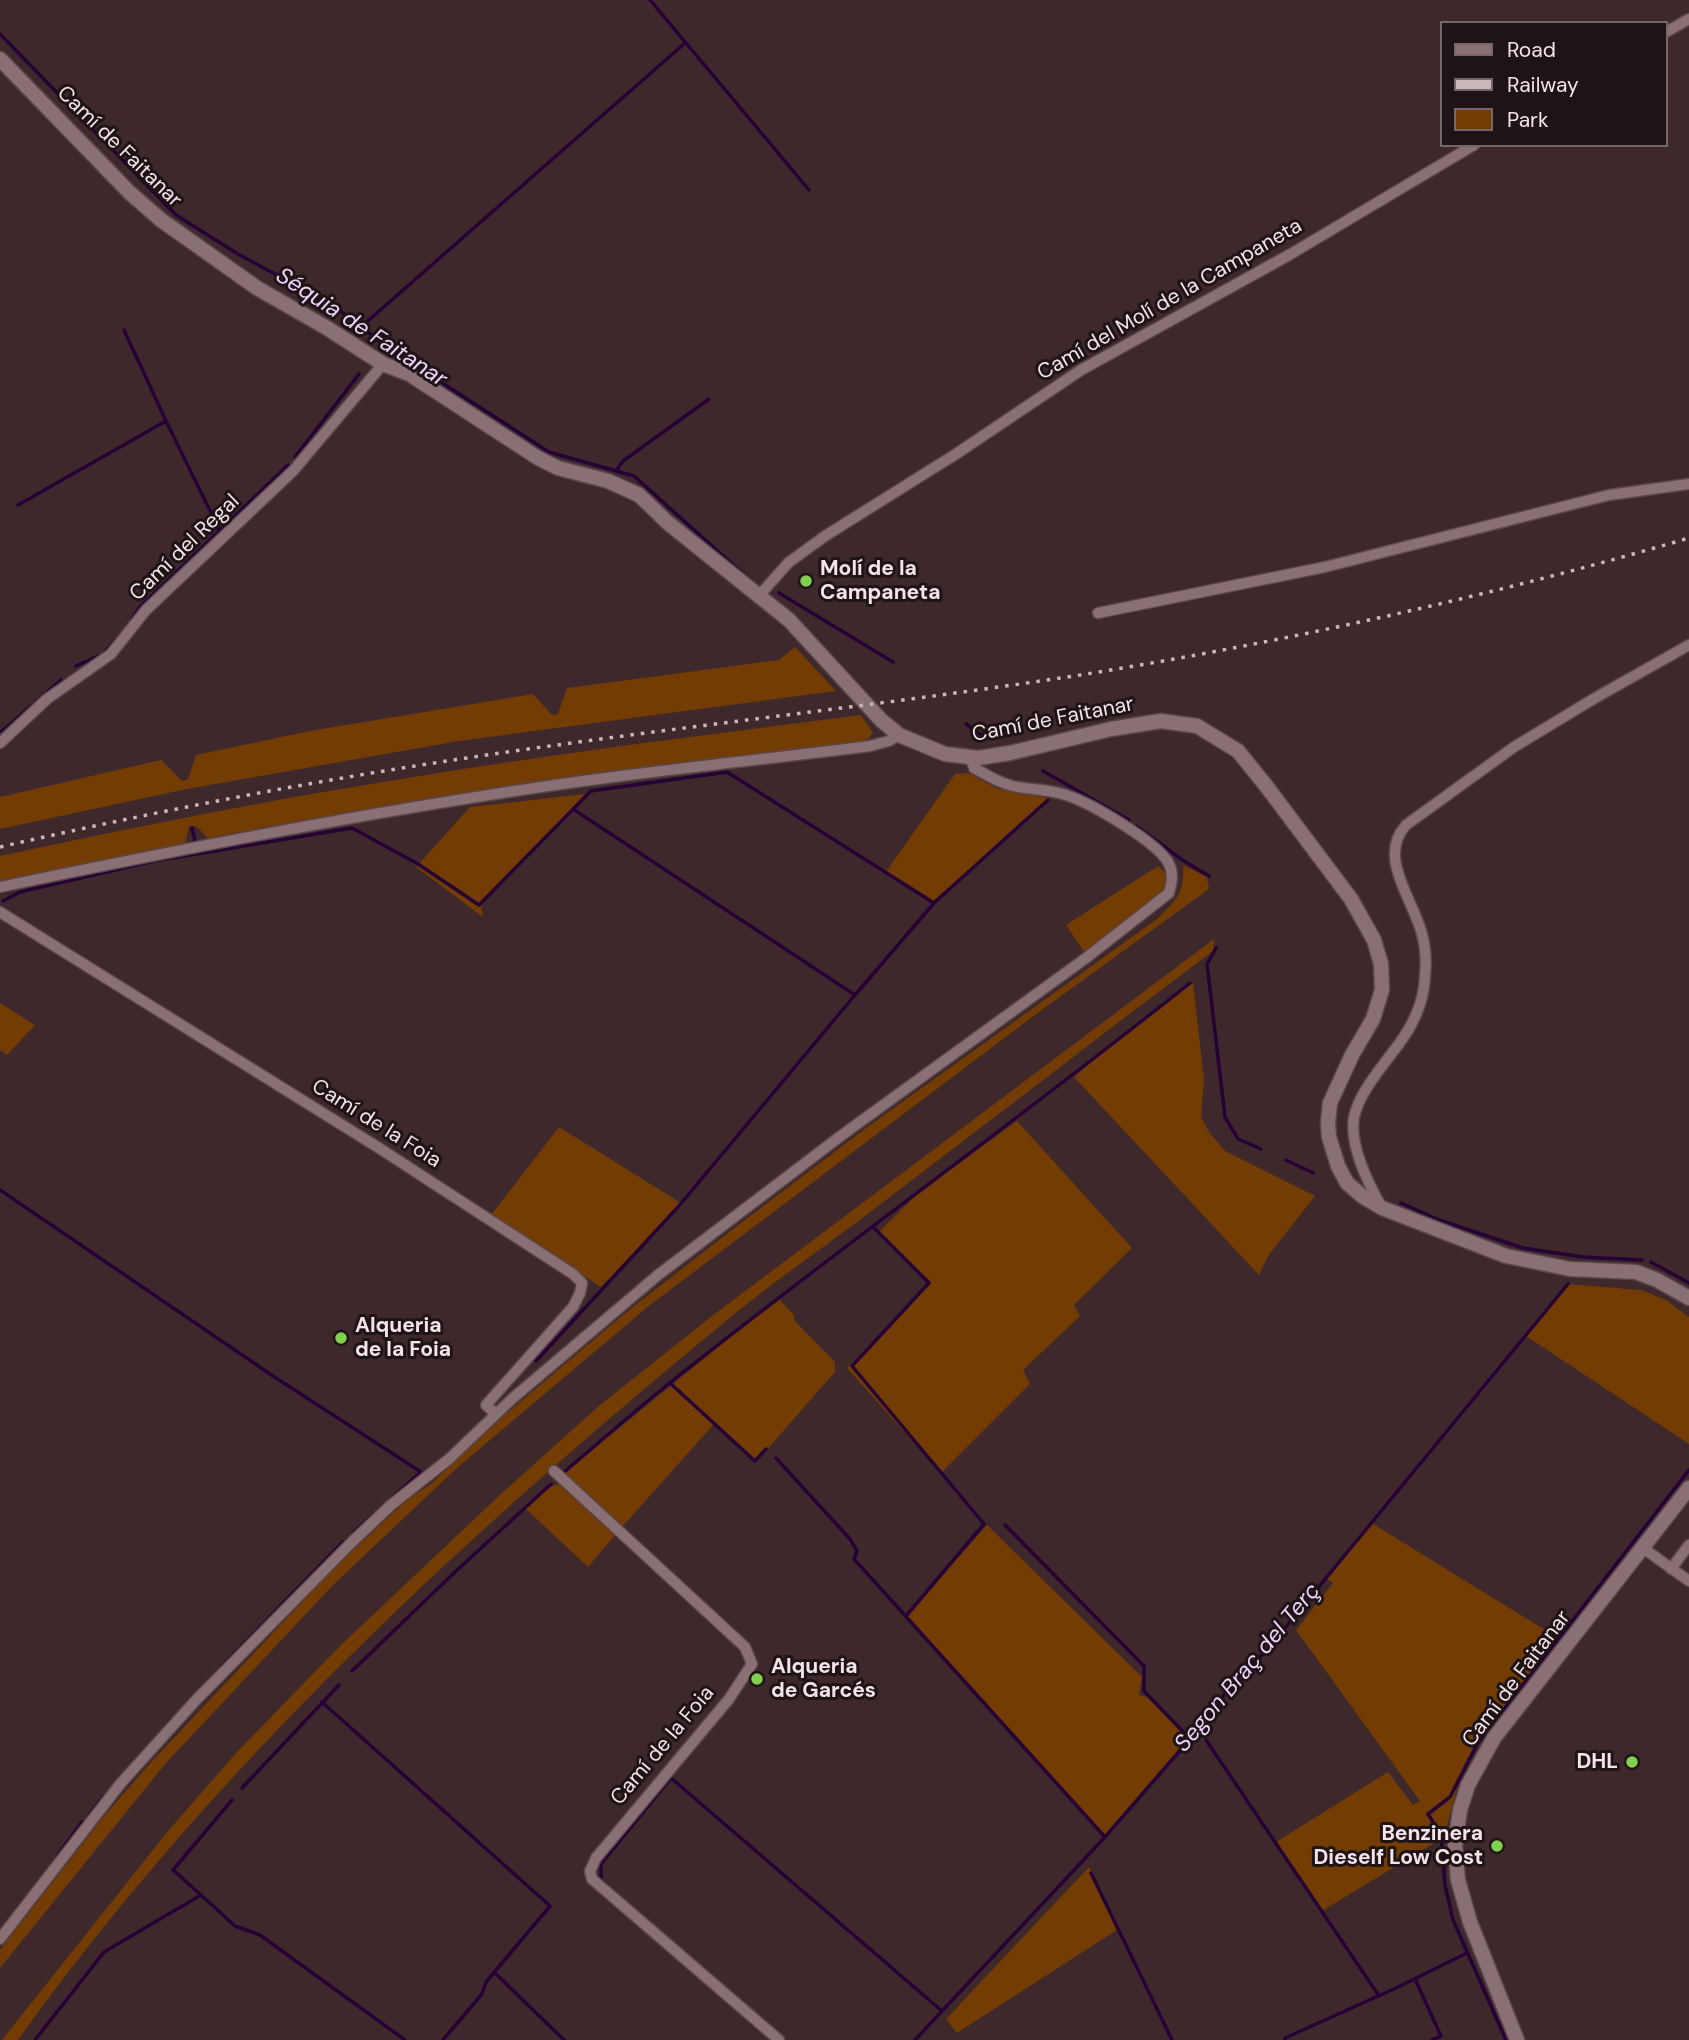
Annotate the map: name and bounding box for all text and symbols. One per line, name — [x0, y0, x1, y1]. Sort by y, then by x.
legend — [1440, 21, 1668, 147]
text: Road — [1507, 36, 1556, 64]
text: Railway — [1507, 71, 1579, 99]
street label: Camí de Faitanar — [51, 81, 187, 213]
text: Park — [1507, 106, 1548, 134]
street label: Camí del Molí de la Campaneta — [1033, 214, 1307, 386]
water label: Séquia de Faitanar — [270, 262, 452, 394]
street label: Camí del Regal — [125, 489, 245, 607]
place label: Molí de la Campaneta — [820, 556, 940, 606]
marker: Molí de la Campaneta — [798, 573, 814, 589]
street label: Camí de Faitanar — [970, 692, 1136, 748]
street label: Camí de la Foia — [307, 1074, 445, 1174]
place label: Alqueria de la Foia — [355, 1313, 451, 1363]
marker: Alqueria de la Foia — [333, 1330, 349, 1346]
water label: Segon Braç del Terç — [1169, 1578, 1327, 1758]
street label: Camí de Faitanar — [1458, 1606, 1576, 1752]
place label: Alqueria de Garcés — [771, 1654, 876, 1704]
marker: Alqueria de Garcés — [749, 1671, 765, 1687]
street label: Camí de la Foia — [606, 1681, 720, 1811]
place label: DHL — [1576, 1749, 1618, 1775]
marker: DHL — [1624, 1754, 1640, 1770]
place label: Benzinera Dieself Low Cost — [1314, 1821, 1483, 1871]
marker: Benzinera Dieself Low Cost — [1489, 1838, 1505, 1854]

